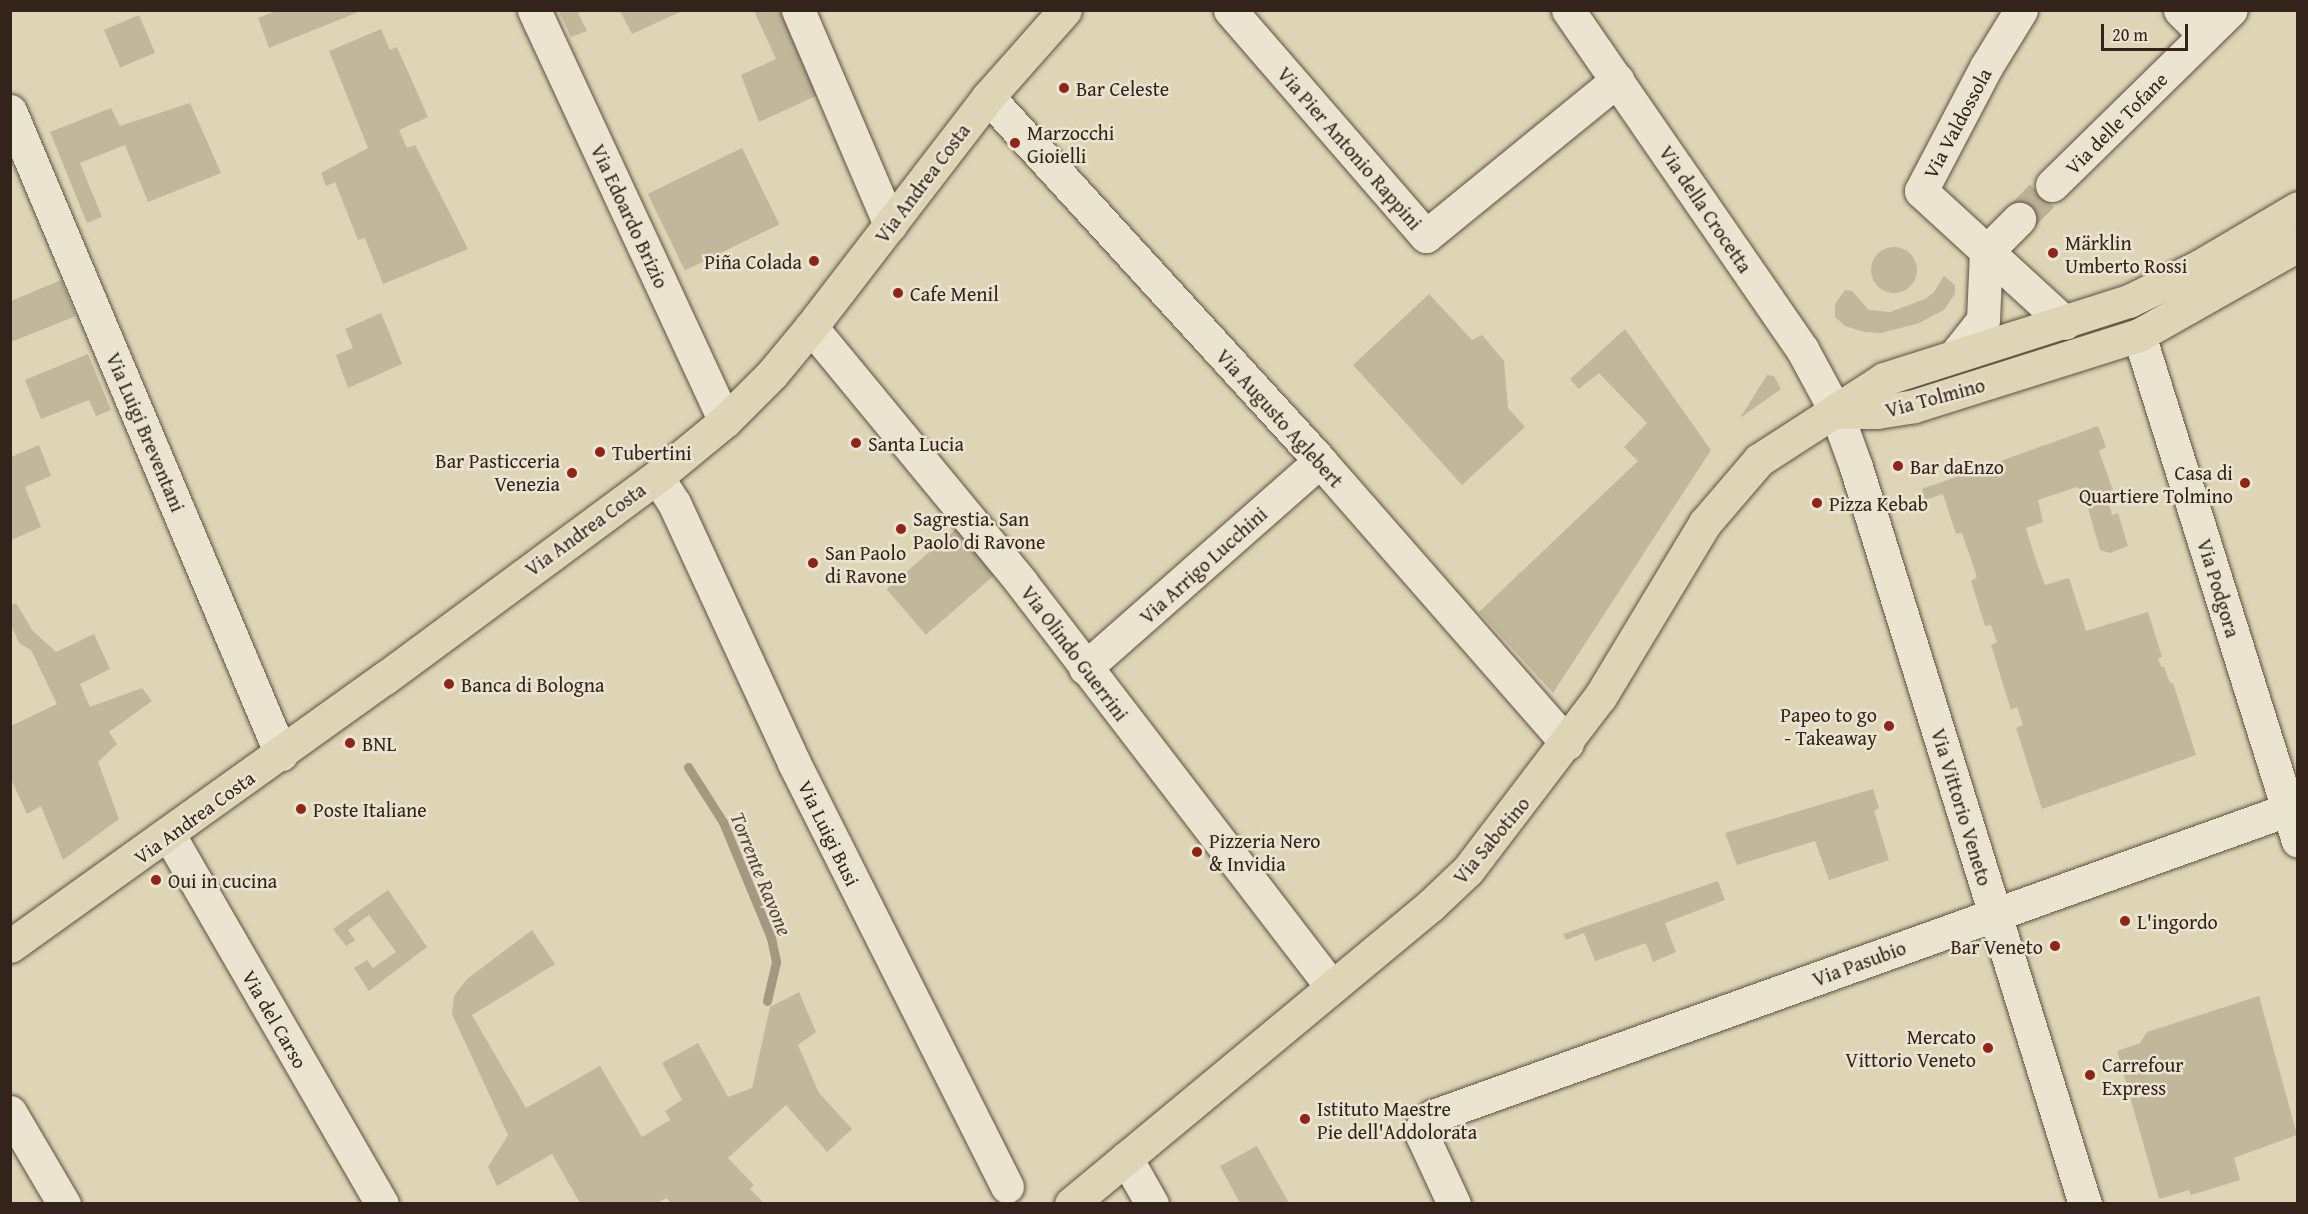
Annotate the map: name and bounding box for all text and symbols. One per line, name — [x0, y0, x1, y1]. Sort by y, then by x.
scale bar — [2104, 12, 2191, 50]
text: 20 m — [2112, 21, 2148, 48]
street label: Via Pier Antonio Rappini — [1273, 62, 1427, 234]
street label: Via Valdossola — [1918, 64, 1996, 182]
street label: Via delle Tofane — [2060, 67, 2172, 179]
place label: Bar Celeste — [1076, 76, 1169, 100]
marker: Bar Celeste — [1057, 81, 1071, 95]
street label: Via Andrea Costa — [869, 119, 975, 247]
place label: Marzocchi Gioielli — [1027, 120, 1114, 167]
marker: Marzocchi Gioielli — [1008, 136, 1022, 150]
street label: Via Edoardo Brizio — [586, 140, 674, 292]
street label: Via della Crocetta — [1655, 141, 1757, 277]
place label: Märklin Umberto Rossi — [2065, 230, 2187, 277]
marker: Märklin Umberto Rossi — [2046, 246, 2060, 260]
place label: Piña Colada — [704, 249, 802, 273]
marker: Piña Colada — [807, 254, 821, 268]
place label: Cafe Menil — [910, 281, 999, 305]
marker: Cafe Menil — [891, 286, 905, 300]
street label: Via Augusto Aglebert — [1212, 344, 1348, 492]
street label: Via Luigi Breventani — [102, 349, 190, 515]
street label: Via Tolmino — [1883, 372, 1987, 422]
place label: Santa Lucia — [868, 431, 964, 455]
marker: Santa Lucia — [849, 436, 863, 450]
place label: Tubertini — [612, 440, 692, 464]
marker: Tubertini — [593, 445, 607, 459]
place label: Bar Pasticceria Venezia — [435, 449, 560, 496]
place label: Bar daEnzo — [1910, 454, 2004, 478]
marker: Bar daEnzo — [1891, 459, 1905, 473]
place label: Casa di Quartiere Tolmino — [2079, 460, 2233, 507]
marker: Bar Pasticceria Venezia — [565, 466, 579, 480]
marker: Casa di Quartiere Tolmino — [2238, 476, 2252, 490]
street label: Via Andrea Costa — [520, 477, 650, 581]
place label: Pizza Kebab — [1829, 491, 1928, 515]
marker: Pizza Kebab — [1810, 496, 1824, 510]
street label: Via Arrigo Lucchini — [1134, 502, 1272, 628]
place label: Sagrestia. San Paolo di Ravone — [913, 506, 1045, 553]
marker: Sagrestia. San Paolo di Ravone — [894, 522, 908, 536]
street label: Via Podgora — [2193, 536, 2245, 640]
place label: San Paolo di Ravone — [825, 540, 907, 587]
marker: San Paolo di Ravone — [806, 556, 820, 570]
street label: Via Olindo Guerrini — [1016, 581, 1134, 725]
place label: Banca di Bologna — [461, 672, 604, 696]
marker: Banca di Bologna — [442, 677, 456, 691]
place label: Papeo to go - Takeaway — [1780, 702, 1877, 749]
marker: Papeo to go - Takeaway — [1882, 719, 1896, 733]
street label: Via Vittorio Veneto — [1927, 725, 1997, 889]
place label: BNL — [362, 731, 396, 755]
marker: BNL — [343, 736, 357, 750]
street label: Via Andrea Costa — [129, 765, 259, 869]
street label: Via Luigi Busi — [793, 776, 865, 890]
street label: Via Sabotino — [1448, 792, 1534, 888]
place label: Poste Italiane — [313, 797, 427, 821]
marker: Poste Italiane — [294, 802, 308, 816]
water label: Torrente Ravone — [725, 809, 797, 939]
place label: Pizzeria Nero & Invidia — [1209, 828, 1321, 875]
marker: Pizzeria Nero & Invidia — [1190, 845, 1204, 859]
place label: Oui in cucina — [168, 868, 277, 892]
marker: Oui in cucina — [149, 873, 163, 887]
place label: L'ingordo — [2137, 909, 2218, 933]
marker: L'ingordo — [2118, 914, 2132, 928]
place label: Bar Veneto — [1950, 934, 2043, 958]
street label: Via Pasubio — [1809, 935, 1909, 991]
marker: Bar Veneto — [2048, 939, 2062, 953]
street label: Via del Carso — [237, 966, 313, 1072]
place label: Mercato Vittorio Veneto — [1845, 1024, 1976, 1071]
marker: Mercato Vittorio Veneto — [1981, 1041, 1995, 1055]
place label: Carrefour Express — [2102, 1052, 2184, 1099]
marker: Carrefour Express — [2083, 1068, 2097, 1082]
place label: Istituto Maestre Pie dell'Addolorata — [1317, 1096, 1477, 1143]
marker: Istituto Maestre Pie dell'Addolorata — [1298, 1112, 1312, 1126]

